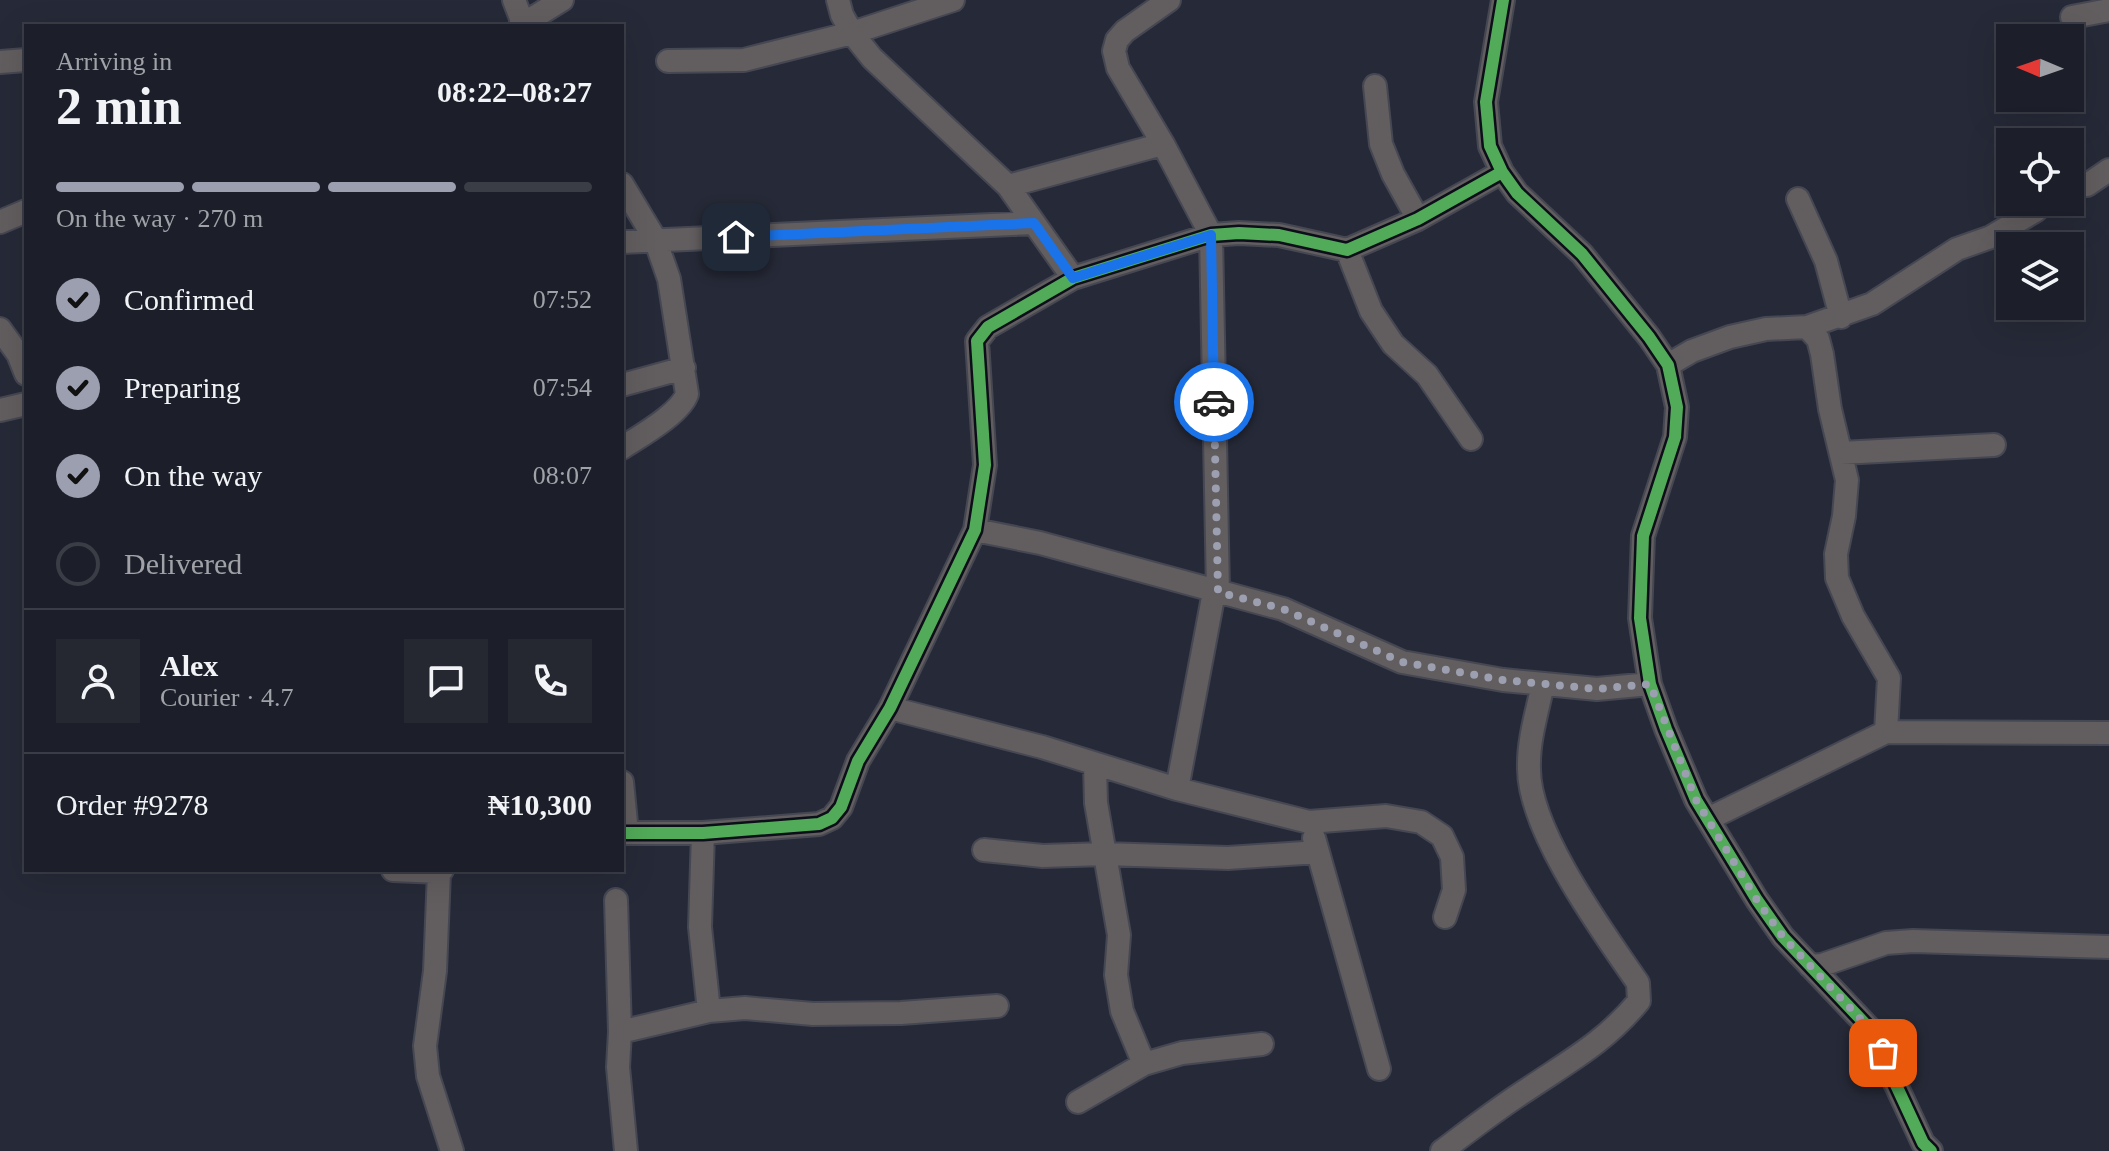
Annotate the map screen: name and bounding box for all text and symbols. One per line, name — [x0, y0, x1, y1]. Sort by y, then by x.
north arrow — [1996, 24, 2084, 112]
map controls — [1996, 24, 2084, 320]
text: Arriving in — [56, 47, 172, 76]
text: 08:22–08:27 — [437, 75, 592, 108]
text: 2 min — [56, 78, 182, 135]
button: locate — [1996, 128, 2084, 216]
pin — [702, 203, 770, 271]
text: On the way · 270 m — [56, 204, 263, 233]
icon: home — [714, 215, 758, 259]
button: layers — [1996, 232, 2084, 320]
icon: check — [56, 278, 100, 322]
text: Confirmed — [124, 283, 254, 316]
text: 07:52 — [533, 285, 592, 314]
courier — [1174, 362, 1254, 442]
icon: check — [56, 366, 100, 410]
text: Preparing — [124, 371, 241, 404]
text: 07:54 — [533, 373, 592, 402]
icon: car — [1192, 380, 1236, 424]
icon: check — [56, 454, 100, 498]
text: On the way — [124, 459, 262, 492]
text: 08:07 — [533, 461, 592, 490]
text: Delivered — [124, 547, 242, 580]
button: person — [56, 639, 140, 723]
button: chat — [404, 639, 488, 723]
button: phone — [508, 639, 592, 723]
text: Alex — [160, 649, 218, 682]
text: Courier · 4.7 — [160, 683, 294, 712]
text: Order #9278 — [56, 788, 208, 821]
text: ₦10,300 — [488, 788, 592, 821]
pin — [1849, 1019, 1917, 1087]
icon: bag — [1861, 1031, 1905, 1075]

